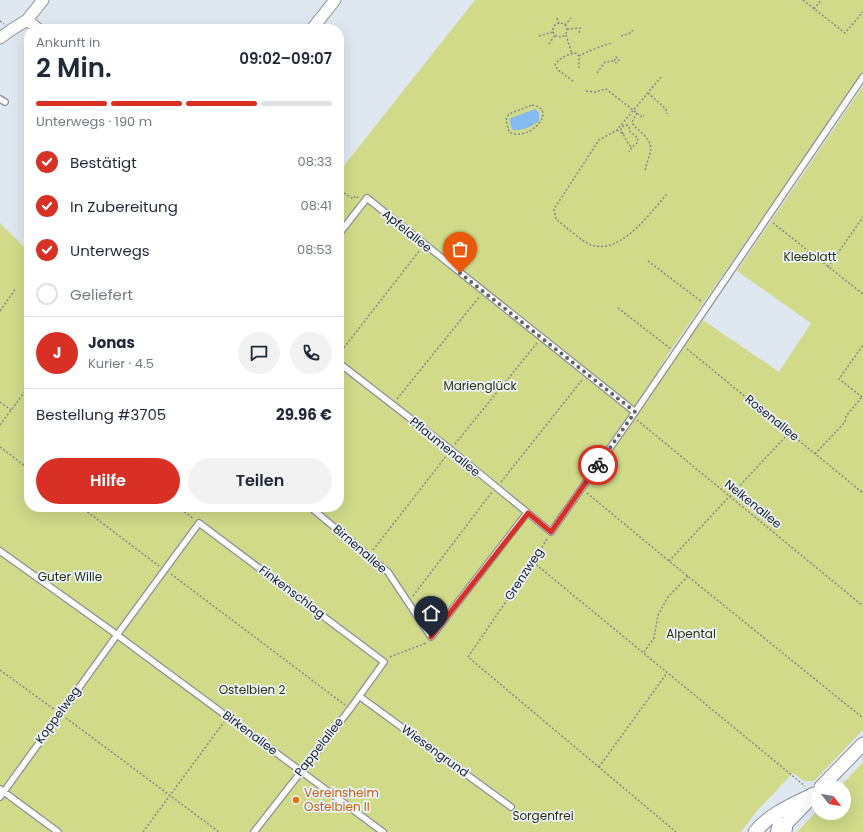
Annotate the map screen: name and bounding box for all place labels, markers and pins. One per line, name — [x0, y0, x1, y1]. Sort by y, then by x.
pin — [443, 232, 477, 273]
pin — [414, 596, 448, 637]
place label: Vereinsheim Ostelbien II — [304, 784, 379, 815]
marker: Vereinsheim Ostelbien II — [291, 795, 301, 805]

